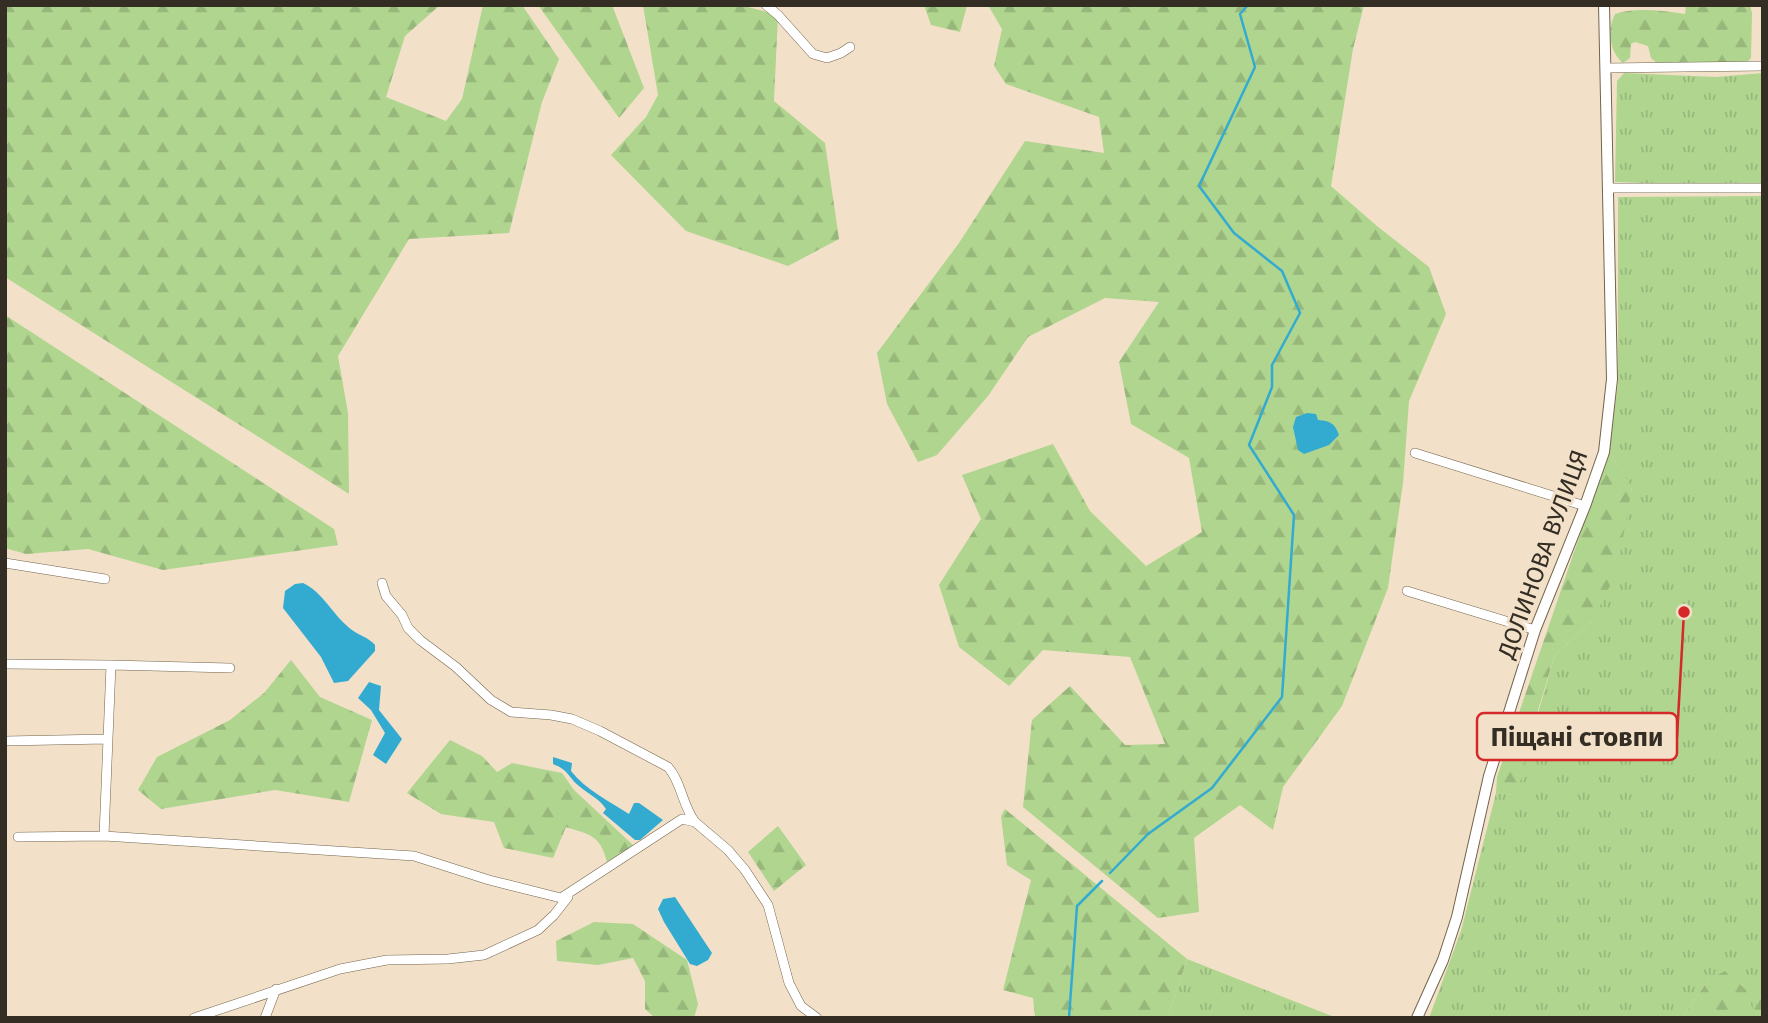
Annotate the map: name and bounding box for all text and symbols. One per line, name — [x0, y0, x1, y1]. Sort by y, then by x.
street label: ДОЛИНОВА ВУЛИЦЯ — [1492, 446, 1594, 663]
callout: Піщані стовпи — [1477, 713, 1677, 760]
text: Піщані стовпи — [1491, 722, 1663, 753]

